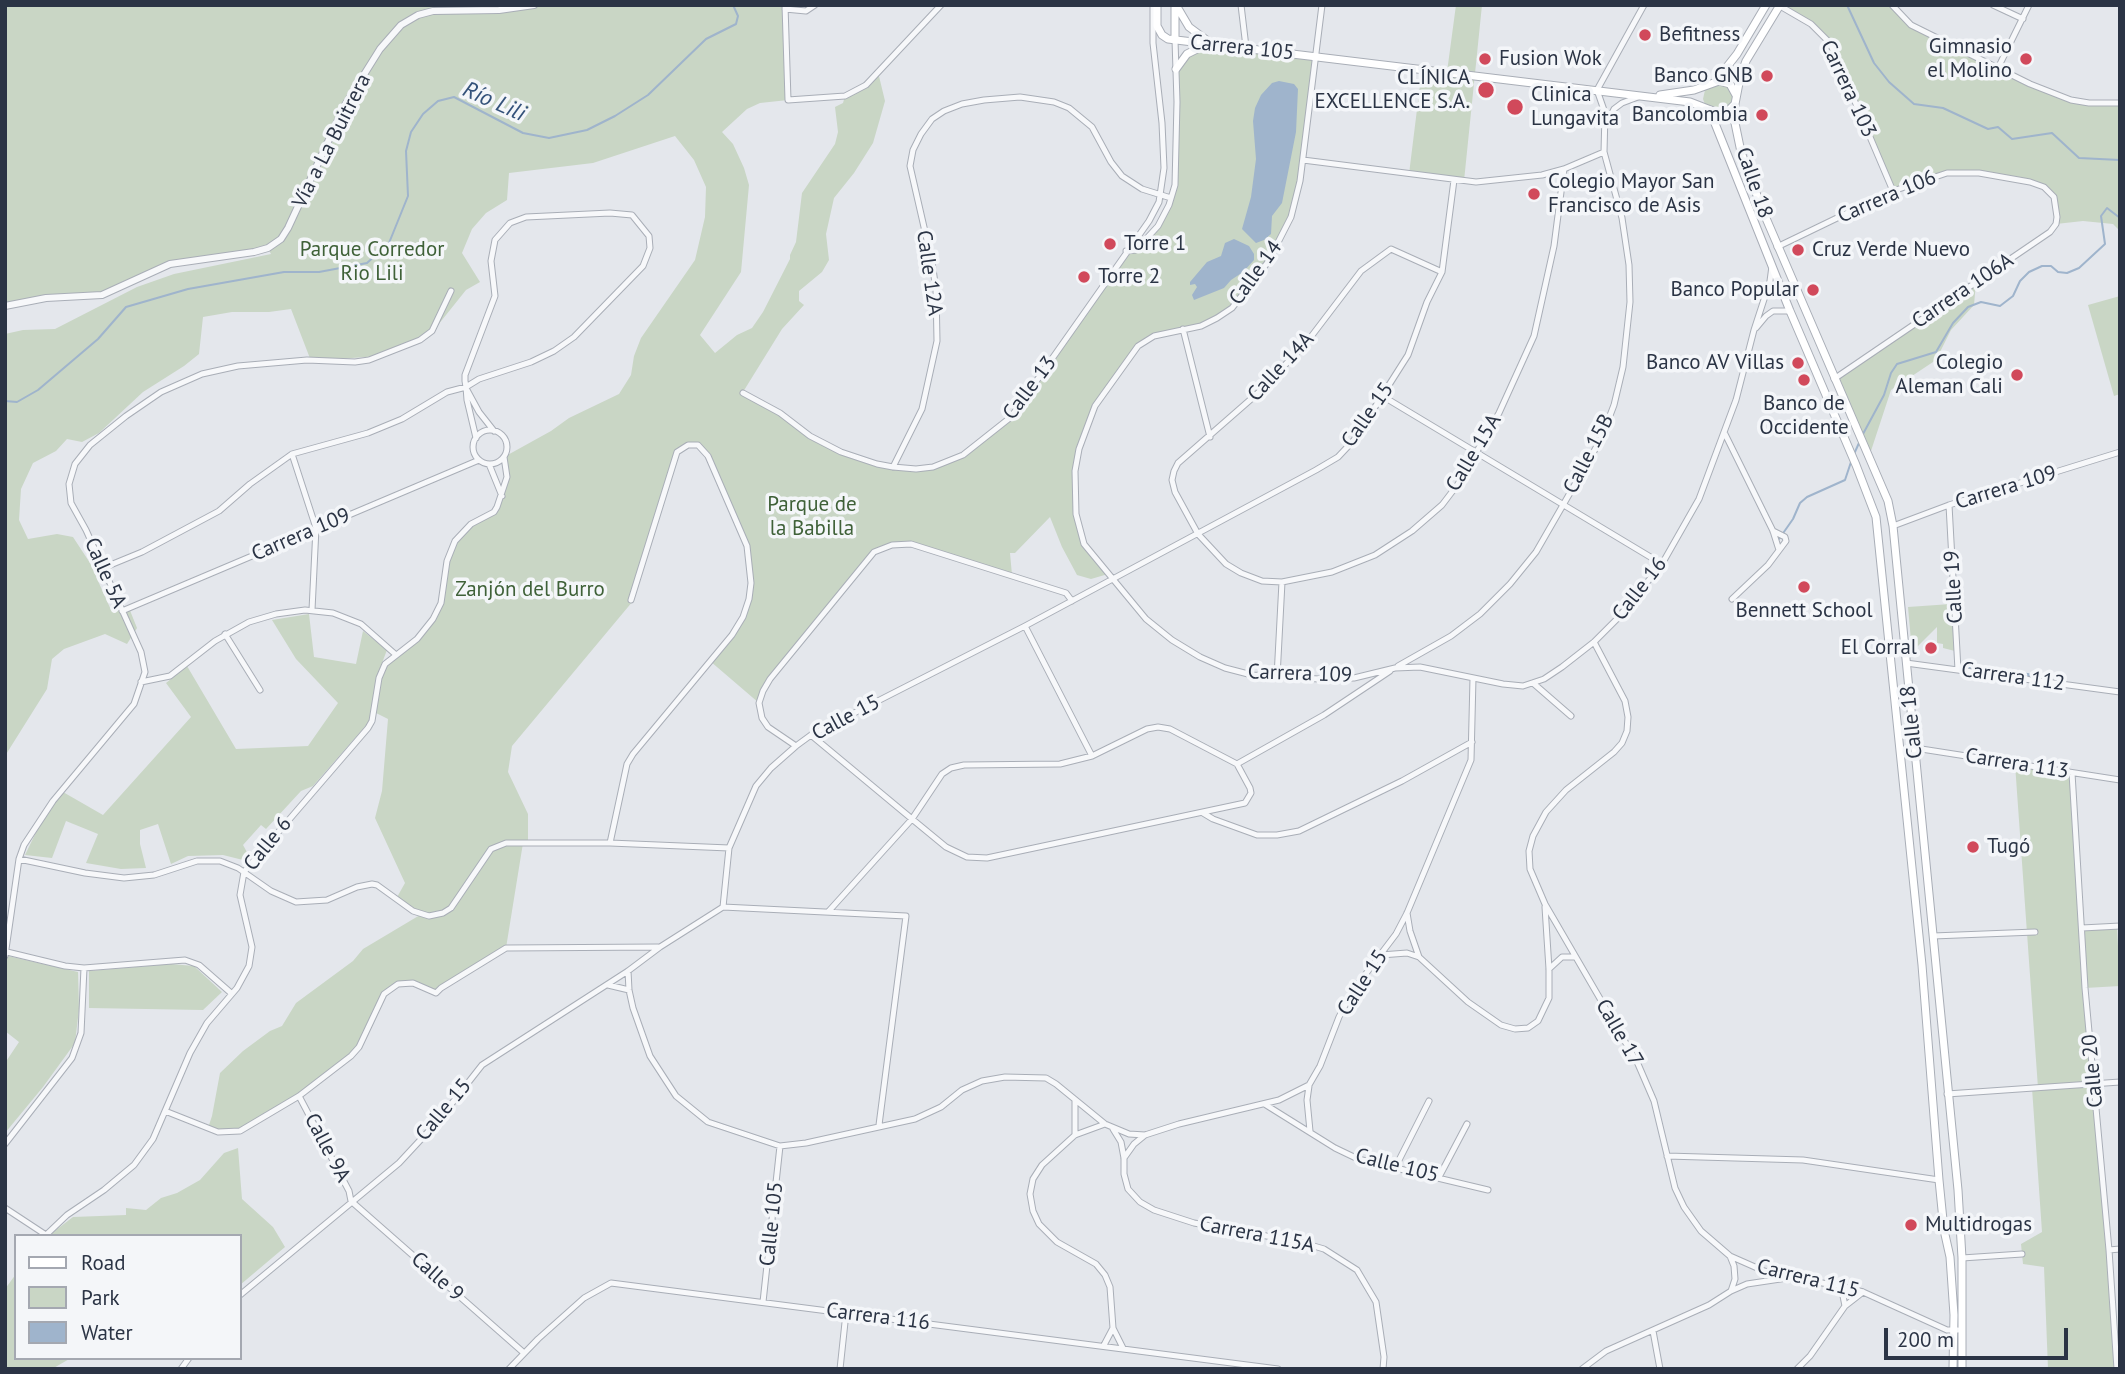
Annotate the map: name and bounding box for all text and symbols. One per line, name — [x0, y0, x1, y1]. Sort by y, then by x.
place label: Befitness — [1659, 22, 1740, 48]
marker: Befitness — [1637, 27, 1653, 43]
street label: Carrera 105 — [1189, 30, 1295, 66]
place label: Gimnasio el Molino — [1927, 34, 2012, 84]
street label: Carrera 103 — [1814, 36, 1882, 142]
place label: Fusion Wok — [1499, 46, 1602, 72]
marker: Fusion Wok — [1477, 51, 1493, 67]
marker: Gimnasio el Molino — [2018, 51, 2034, 67]
place label: Banco GNB — [1654, 63, 1753, 89]
place label: CLÍNICA EXCELLENCE S.A. — [1315, 65, 1470, 115]
marker: Banco GNB — [1759, 68, 1775, 84]
street label: Vía a La Buitrera — [287, 70, 377, 212]
water label: Río Lili — [458, 76, 530, 128]
marker: CLÍNICA EXCELLENCE S.A. — [1476, 80, 1496, 100]
place label: Clinica Lungavita — [1531, 82, 1619, 132]
marker: Clinica Lungavita — [1505, 97, 1525, 117]
place label: Bancolombia — [1632, 102, 1748, 128]
marker: Bancolombia — [1754, 107, 1770, 123]
street label: Calle 18 — [1730, 144, 1778, 222]
street label: Carrera 106 — [1834, 165, 1940, 229]
place label: Colegio Mayor San Francisco de Asis — [1548, 169, 1714, 219]
marker: Colegio Mayor San Francisco de Asis — [1526, 186, 1542, 202]
street label: Calle 12A — [911, 229, 947, 317]
place label: Torre 1 — [1124, 231, 1186, 257]
marker: Torre 1 — [1102, 236, 1118, 252]
street label: Calle 14 — [1224, 236, 1288, 310]
park label: Parque Corredor Rio Lili — [300, 237, 444, 287]
place label: Cruz Verde Nuevo — [1812, 237, 1970, 263]
marker: Cruz Verde Nuevo — [1790, 242, 1806, 258]
street label: Carrera 106A — [1908, 248, 2018, 334]
place label: Torre 2 — [1098, 264, 1160, 290]
marker: Torre 2 — [1076, 269, 1092, 285]
place label: Banco Popular — [1670, 277, 1799, 303]
marker: Banco Popular — [1805, 282, 1821, 298]
street label: Calle 14A — [1243, 327, 1319, 407]
place label: Banco AV Villas — [1646, 350, 1784, 376]
place label: Colegio Aleman Cali — [1896, 350, 2003, 400]
street label: Calle 13 — [998, 351, 1062, 425]
marker: Banco AV Villas — [1790, 355, 1806, 371]
marker: Colegio Aleman Cali — [2009, 367, 2025, 383]
marker: Banco de Occidente — [1796, 372, 1812, 388]
street label: Calle 15 — [1337, 378, 1399, 452]
place label: Banco de Occidente — [1759, 391, 1849, 441]
street label: Calle 15A — [1441, 410, 1507, 496]
street label: Calle 15B — [1558, 410, 1620, 498]
street label: Carrera 109 — [1952, 461, 2060, 515]
park label: Parque de la Babilla — [767, 492, 857, 542]
street label: Carrera 109 — [248, 503, 354, 567]
street label: Calle 5A — [78, 534, 132, 612]
street label: Calle 19 — [1939, 550, 1969, 624]
street label: Calle 16 — [1607, 552, 1673, 626]
park label: Zanjón del Burro — [455, 577, 605, 603]
marker: Bennett School — [1796, 579, 1812, 595]
place label: Bennett School — [1735, 598, 1873, 624]
place label: El Corral — [1841, 635, 1917, 661]
marker: El Corral — [1923, 640, 1939, 656]
street label: Carrera 112 — [1960, 657, 2066, 697]
street label: Carrera 109 — [1247, 660, 1353, 688]
street label: Calle 18 — [1896, 684, 1928, 760]
street label: Calle 15 — [808, 690, 884, 746]
street label: Carrera 113 — [1963, 743, 2071, 785]
street label: Calle 6 — [239, 812, 297, 876]
place label: Tugó — [1987, 834, 2030, 860]
marker: Tugó — [1965, 839, 1981, 855]
street label: Calle 15 — [1332, 945, 1394, 1021]
street label: Calle 17 — [1590, 995, 1648, 1071]
street label: Calle 20 — [2077, 1033, 2109, 1109]
street label: Calle 15 — [411, 1074, 477, 1146]
street label: Calle 9A — [298, 1109, 356, 1187]
street label: Calle 105 — [1353, 1144, 1441, 1188]
street label: Calle 105 — [755, 1180, 789, 1268]
street label: Carrera 115A — [1197, 1211, 1317, 1259]
place label: Multidrogas — [1925, 1212, 2032, 1238]
marker: Multidrogas — [1903, 1217, 1919, 1233]
legend — [14, 1234, 242, 1360]
street label: Calle 9 — [406, 1247, 468, 1307]
text: Road — [81, 1249, 125, 1276]
street label: Carrera 115 — [1754, 1254, 1862, 1304]
text: Park — [81, 1284, 120, 1311]
street label: Carrera 116 — [825, 1298, 931, 1336]
scale bar — [1887, 1314, 2071, 1358]
text: Water — [81, 1319, 133, 1346]
text: 200 m — [1897, 1326, 1954, 1353]

